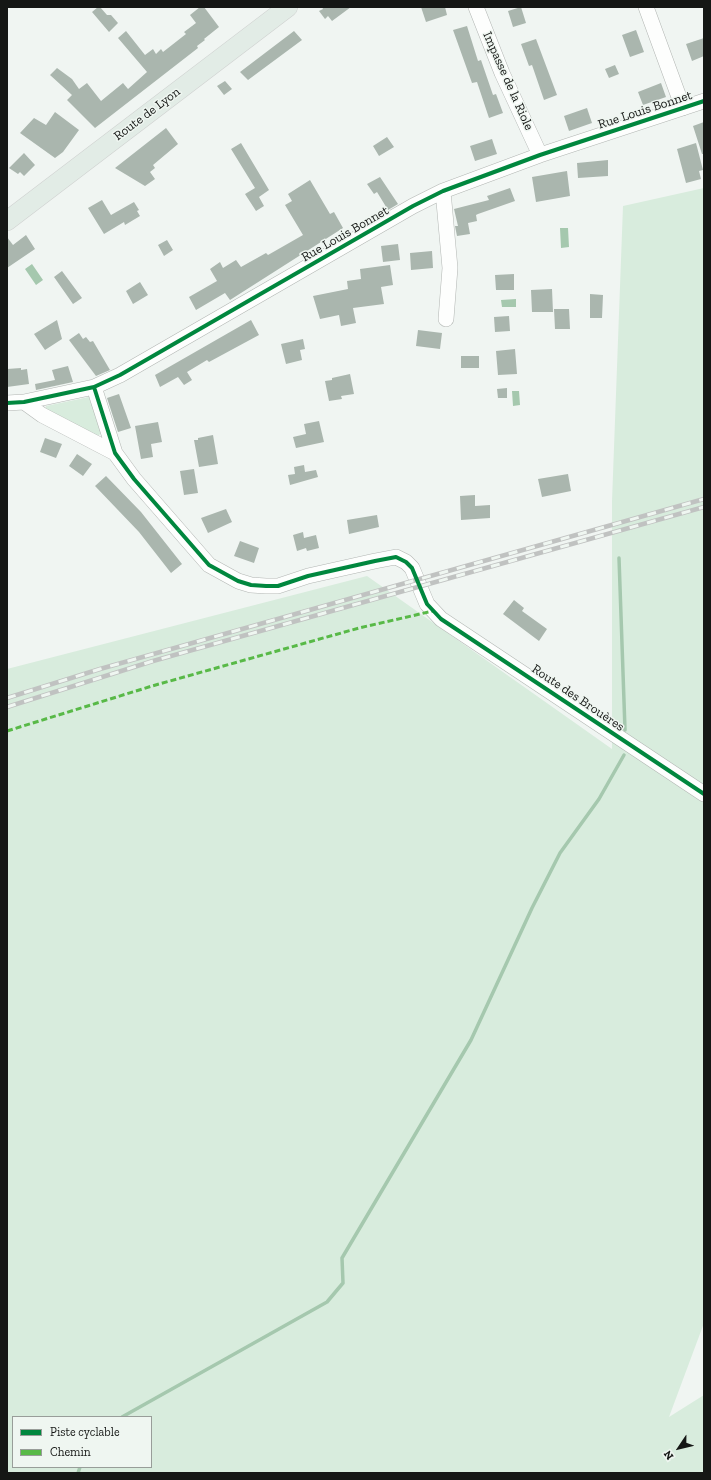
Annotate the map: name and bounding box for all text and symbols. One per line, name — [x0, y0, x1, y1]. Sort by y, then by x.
street label: Impasse de la Riole — [479, 29, 537, 133]
street label: Route de Lyon — [111, 84, 183, 144]
street label: Rue Louis Bonnet — [596, 87, 694, 133]
street label: Rue Louis Bonnet — [299, 203, 391, 265]
street label: Route des Brouères — [529, 661, 627, 735]
legend — [12, 1416, 152, 1468]
text: Piste cyclable — [50, 1425, 120, 1439]
north arrow — [659, 1428, 699, 1468]
text: Chemin — [50, 1445, 91, 1459]
text: N — [661, 1448, 676, 1462]

